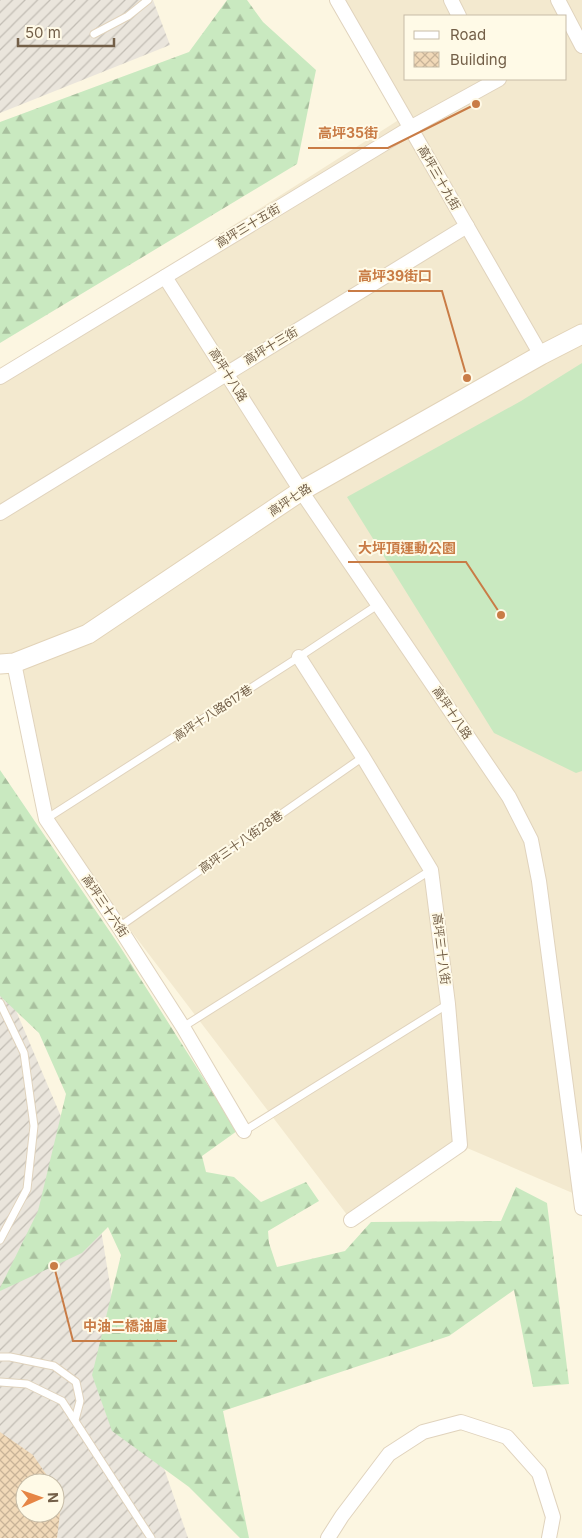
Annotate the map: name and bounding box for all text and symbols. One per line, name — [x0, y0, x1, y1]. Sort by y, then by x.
scale bar — [18, 15, 114, 47]
legend — [404, 15, 567, 80]
text: 50 m — [25, 23, 61, 42]
text: Road — [450, 25, 486, 44]
text: Building — [450, 50, 507, 69]
callout: 高坪35街 — [308, 119, 388, 148]
text: 高坪35街 — [318, 124, 378, 141]
street label: 高坪三十九街 — [415, 143, 464, 213]
street label: 高坪三十五街 — [213, 201, 282, 251]
callout: 高坪39街口 — [348, 262, 442, 291]
text: 高坪39街口 — [358, 267, 432, 284]
street label: 高坪十三街 — [241, 324, 300, 367]
street label: 高坪十八路 — [206, 345, 251, 404]
street label: 高坪七路 — [266, 480, 314, 519]
callout: 大坪頂運動公園 — [348, 533, 466, 562]
text: 大坪頂運動公園 — [358, 539, 456, 556]
street label: 高坪十八路617巷 — [170, 681, 255, 744]
street label: 高坪十八路 — [429, 684, 475, 742]
street label: 高坪三十八街28巷 — [196, 807, 285, 876]
street label: 高坪三十六街 — [79, 872, 132, 940]
street label: 高坪三十八街 — [430, 912, 453, 986]
callout: 中油二橋油庫 — [73, 1312, 177, 1341]
text: 中油二橋油庫 — [83, 1317, 167, 1334]
north arrow — [15, 1473, 65, 1523]
text: N — [45, 1492, 62, 1503]

